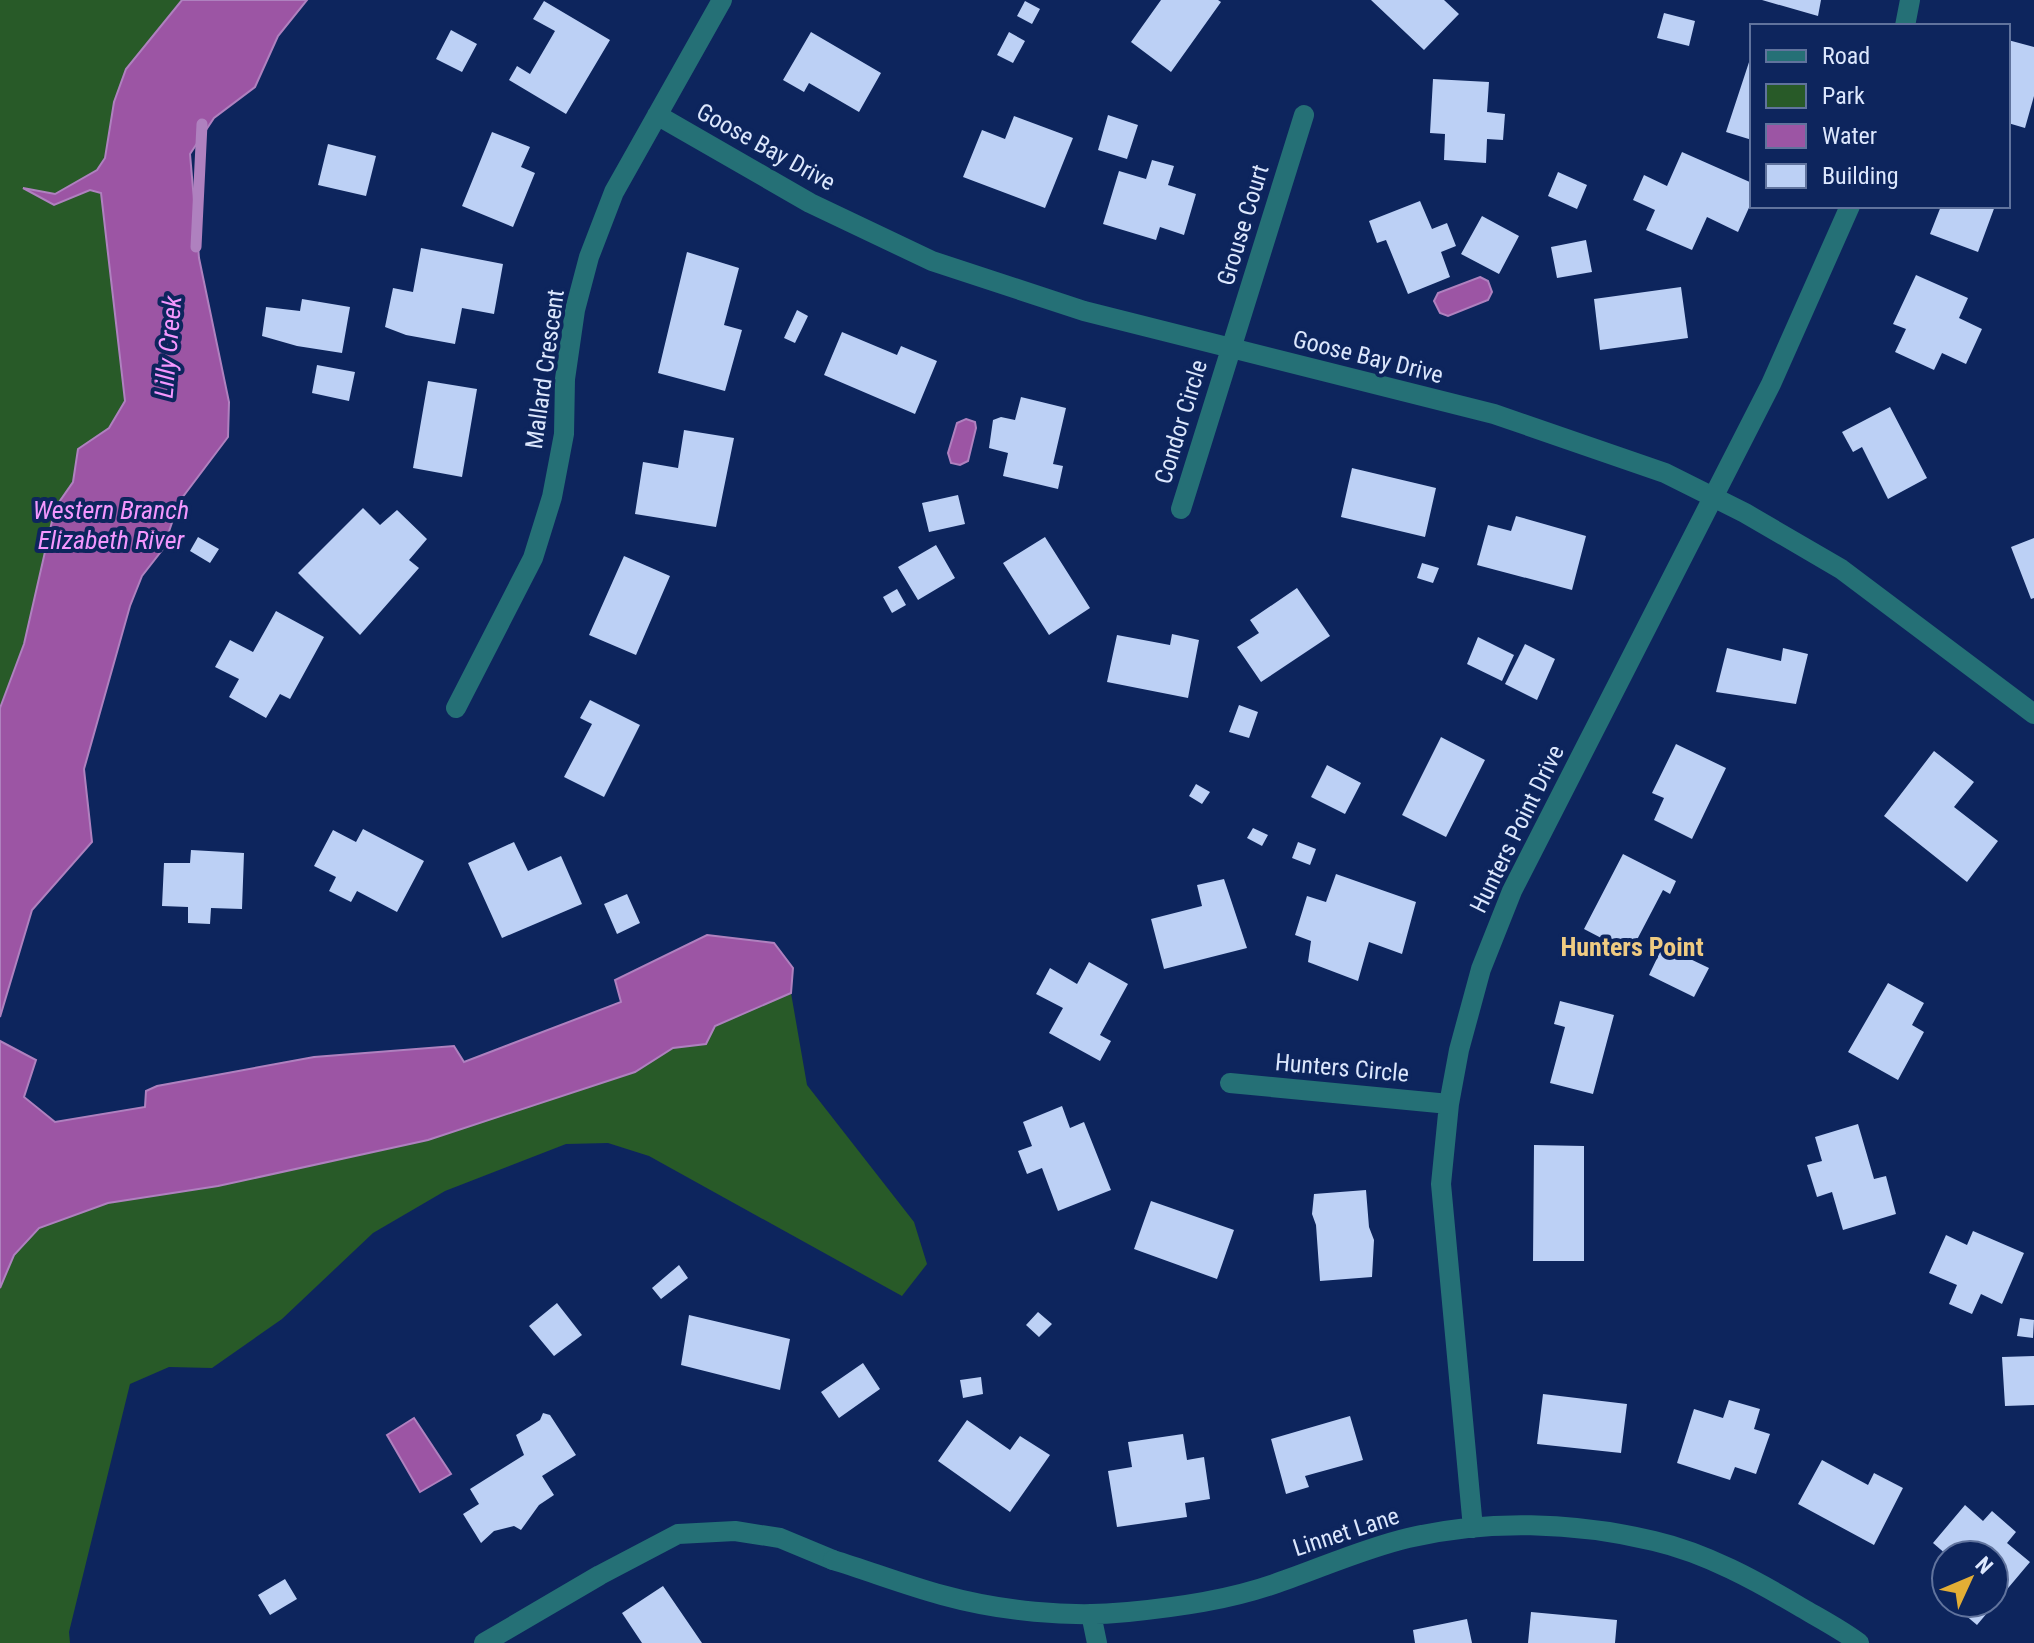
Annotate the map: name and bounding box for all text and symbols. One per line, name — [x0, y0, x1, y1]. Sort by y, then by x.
legend — [1750, 24, 2010, 208]
text: Road — [1822, 42, 1870, 70]
text: Park — [1822, 82, 1865, 110]
street label: Goose Bay Drive — [692, 97, 840, 197]
text: Water — [1822, 122, 1877, 150]
street label: Grouse Court — [1211, 161, 1275, 289]
text: Building — [1822, 162, 1899, 190]
street label: Mallard Crescent — [520, 288, 570, 450]
water label: Lilly Creek — [149, 294, 187, 399]
street label: Goose Bay Drive — [1290, 325, 1446, 389]
street label: Condor Circle — [1149, 357, 1213, 487]
water label: Western Branch Elizabeth River — [33, 495, 189, 555]
street label: Hunters Point Drive — [1464, 741, 1570, 917]
district label: Hunters Point — [1560, 932, 1704, 962]
street label: Hunters Circle — [1274, 1048, 1410, 1088]
street label: Linnet Lane — [1289, 1502, 1403, 1562]
north arrow — [1930, 1539, 2010, 1619]
text: N — [1970, 1552, 1998, 1579]

